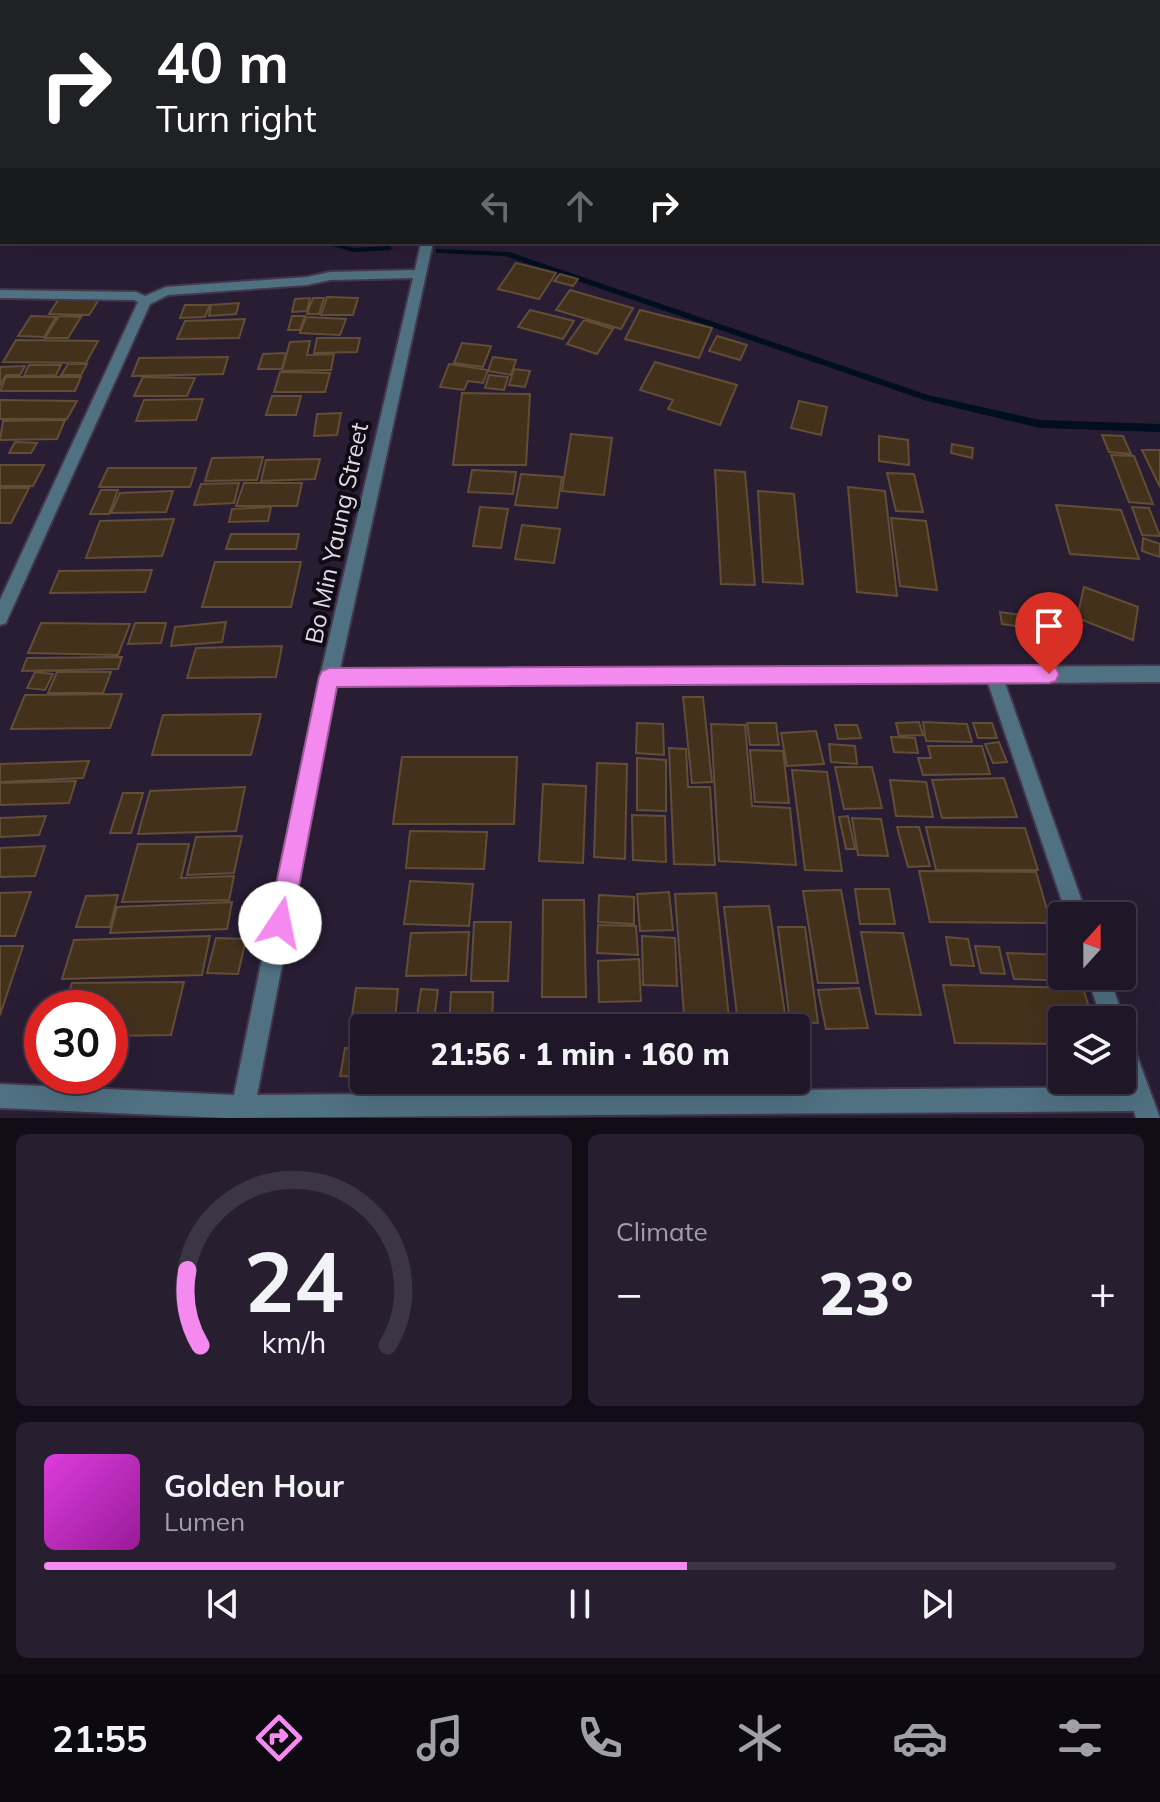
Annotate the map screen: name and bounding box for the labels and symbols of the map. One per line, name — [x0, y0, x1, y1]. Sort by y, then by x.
street label: Bo Min Yaung Street — [298, 420, 374, 646]
pin — [1015, 592, 1083, 674]
position arrow — [238, 881, 322, 965]
north arrow — [1048, 902, 1136, 990]
speed limit sign: 30 — [24, 990, 128, 1094]

